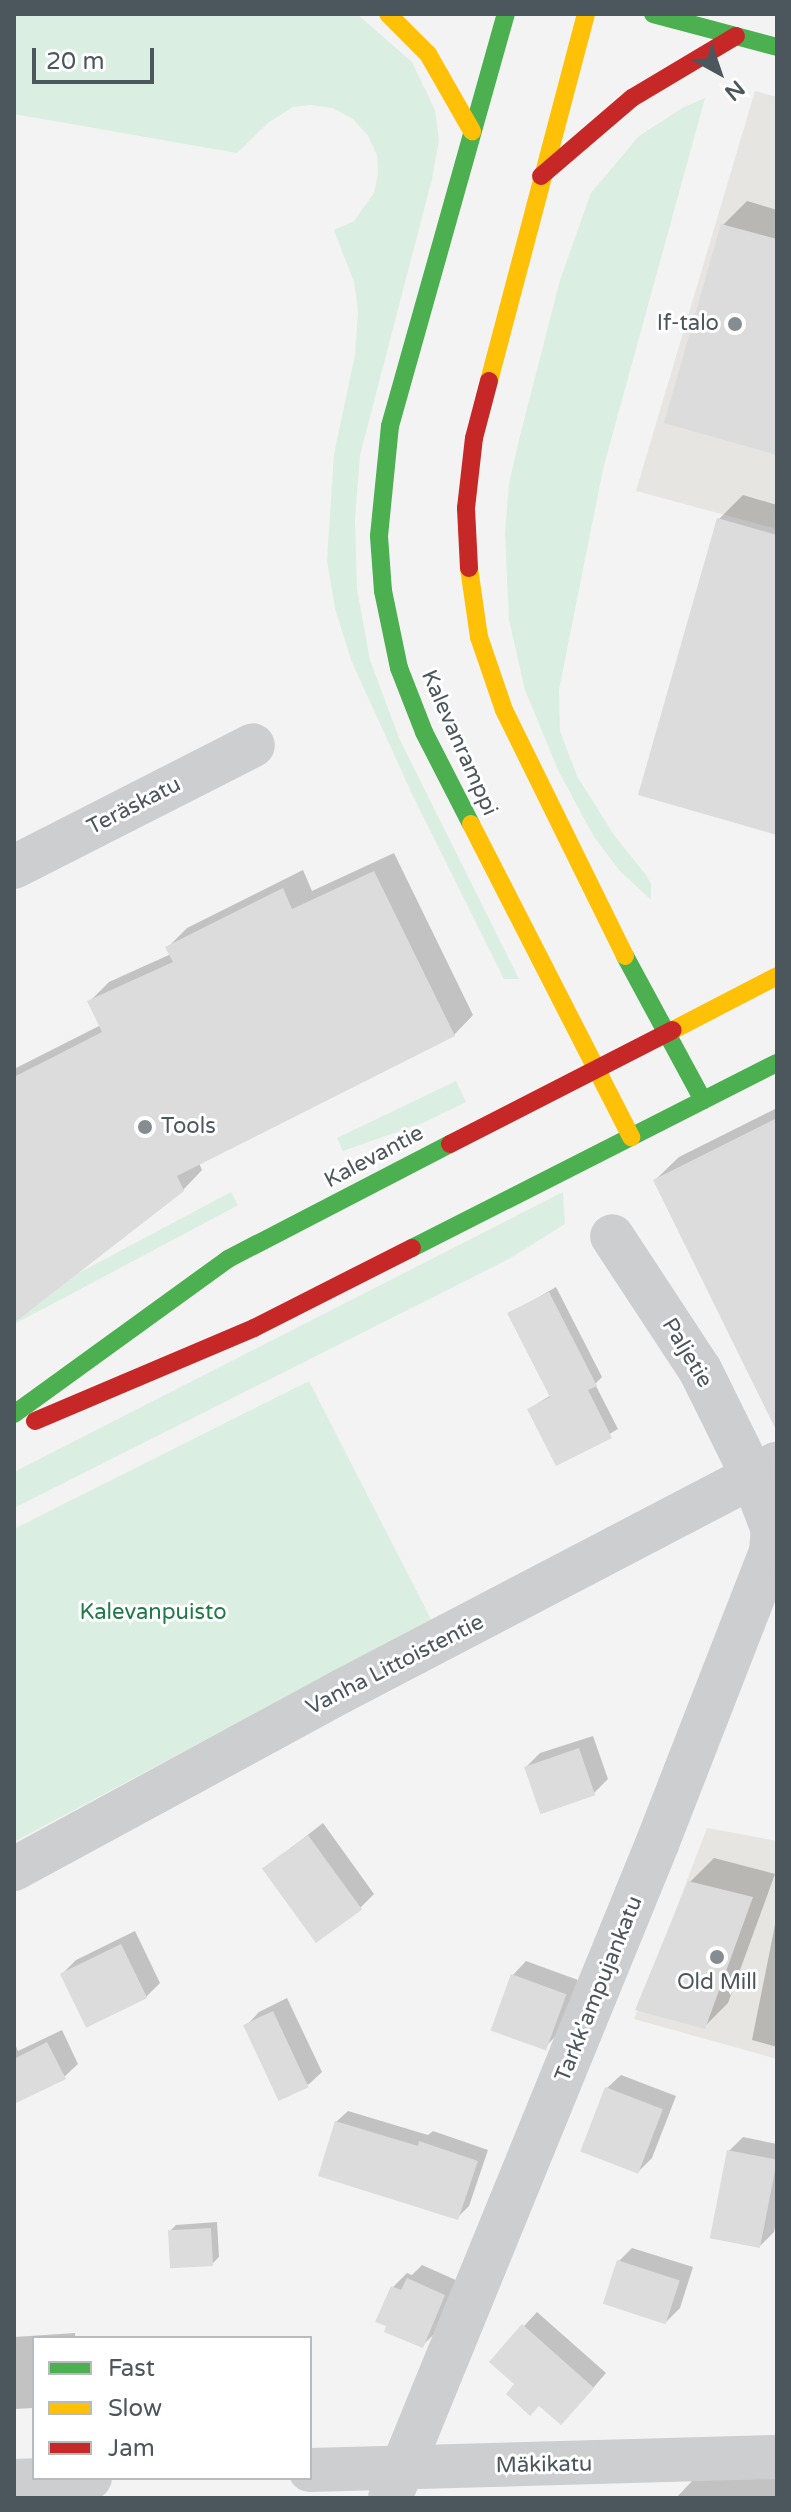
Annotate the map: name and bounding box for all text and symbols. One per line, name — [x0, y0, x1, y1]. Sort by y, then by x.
scale bar — [36, 32, 158, 82]
north arrow — [679, 32, 759, 112]
text: 20 m — [46, 47, 104, 76]
text: N — [719, 75, 750, 106]
place label: If-talo — [657, 311, 719, 337]
marker: If-talo — [726, 315, 744, 333]
street label: Kalevanramppi — [415, 666, 503, 820]
street label: Teräskatu — [83, 771, 185, 841]
place label: Tools — [161, 1114, 216, 1140]
marker: Tools — [136, 1118, 154, 1136]
street label: Kalevantie — [320, 1120, 428, 1194]
street label: Paljetie — [656, 1313, 718, 1393]
park label: Kalevanpuisto — [79, 1600, 227, 1626]
street label: Vanha Littoistentie — [302, 1609, 488, 1721]
street label: Tarkk'ampujankatu — [550, 1892, 648, 2086]
marker: Old Mill — [708, 1948, 726, 1966]
place label: Old Mill — [677, 1970, 757, 1996]
legend — [32, 2336, 312, 2480]
text: Fast — [108, 2354, 155, 2383]
text: Slow — [108, 2394, 162, 2423]
text: Jam — [108, 2434, 155, 2463]
street label: Mäkikatu — [495, 2451, 593, 2479]

